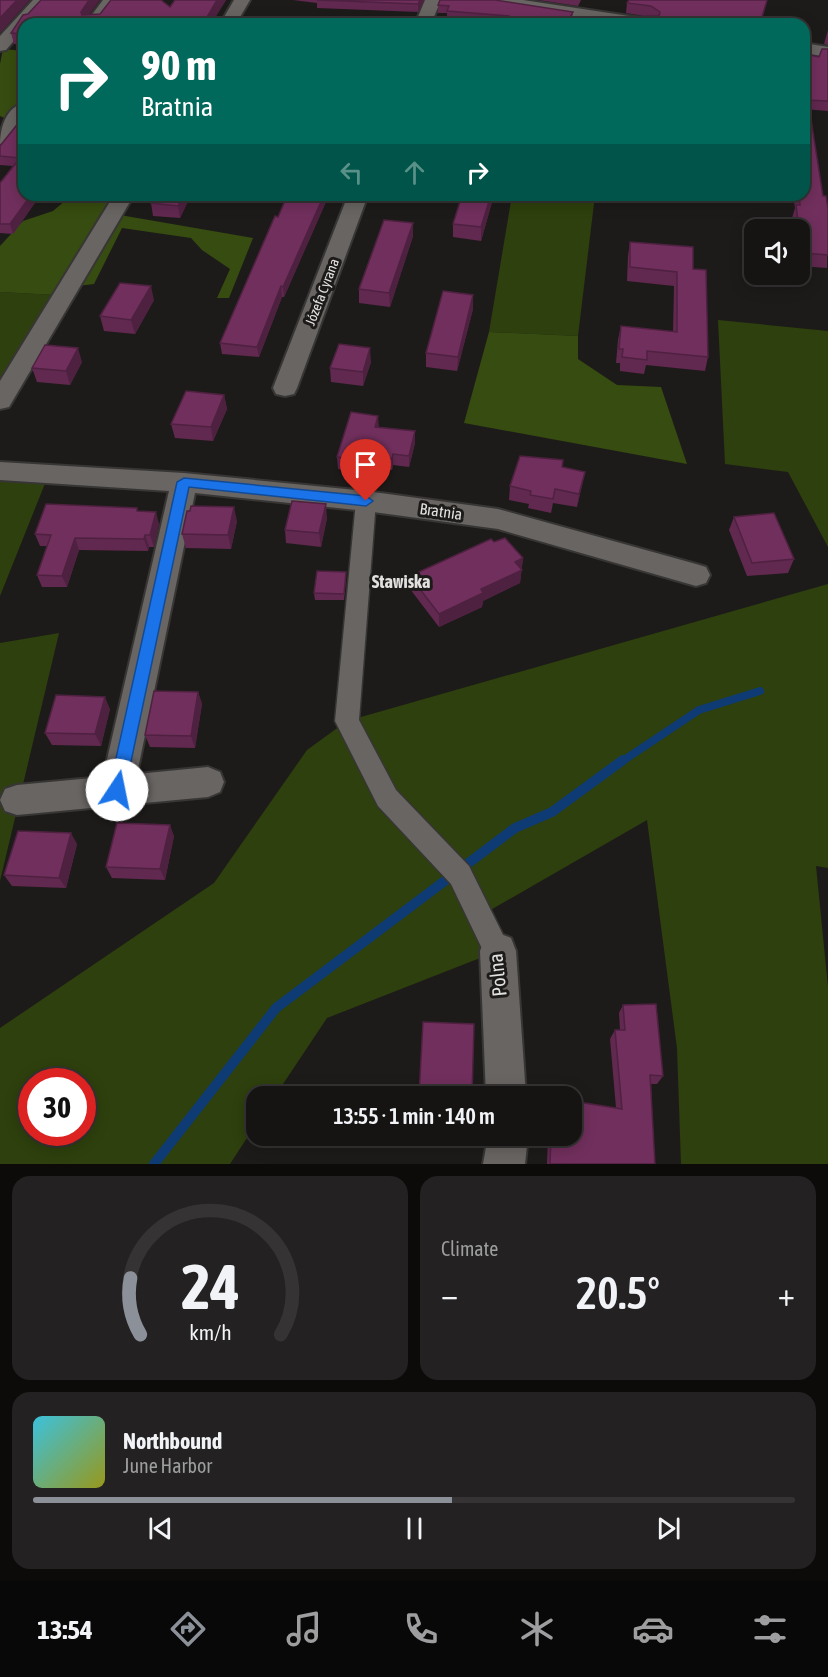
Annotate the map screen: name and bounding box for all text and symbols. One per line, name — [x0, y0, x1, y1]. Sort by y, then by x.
text: 90 m — [141, 41, 216, 89]
icon: right — [42, 42, 120, 120]
text: Bratnia — [141, 91, 213, 122]
icon: left — [335, 156, 368, 189]
icon: ahead — [398, 156, 431, 189]
icon: right — [461, 156, 494, 189]
map controls — [744, 219, 810, 285]
button: sound — [744, 219, 810, 285]
street label: Józefa Cyrana — [302, 256, 342, 328]
pin — [340, 439, 391, 501]
icon: arrive — [349, 448, 382, 481]
street label: Bratnia — [418, 499, 464, 523]
district label: Stawiska — [372, 571, 430, 592]
position arrow — [85, 758, 149, 822]
street label: Polna — [483, 952, 511, 998]
speed limit sign: 30 — [18, 1068, 96, 1146]
text: 13:55 · 1 min · 140 m — [333, 1103, 495, 1129]
text: Climate — [441, 1237, 498, 1260]
text: 24 — [181, 1251, 239, 1322]
text: 20.5° — [576, 1267, 660, 1319]
text: − — [441, 1275, 458, 1313]
text: + — [778, 1275, 795, 1313]
text: km/h — [189, 1320, 231, 1345]
text: Northbound — [123, 1428, 222, 1454]
text: June Harbor — [123, 1454, 212, 1477]
icon: previous — [144, 1512, 177, 1545]
icon: pause — [398, 1512, 431, 1545]
icon: next — [652, 1512, 685, 1545]
icon: directions — [167, 1608, 209, 1650]
icon: music — [283, 1608, 325, 1650]
icon: phone — [400, 1608, 442, 1650]
icon: climate — [516, 1608, 558, 1650]
icon: car — [632, 1608, 674, 1650]
icon: filters — [749, 1608, 791, 1650]
text: 13:54 — [37, 1614, 93, 1645]

